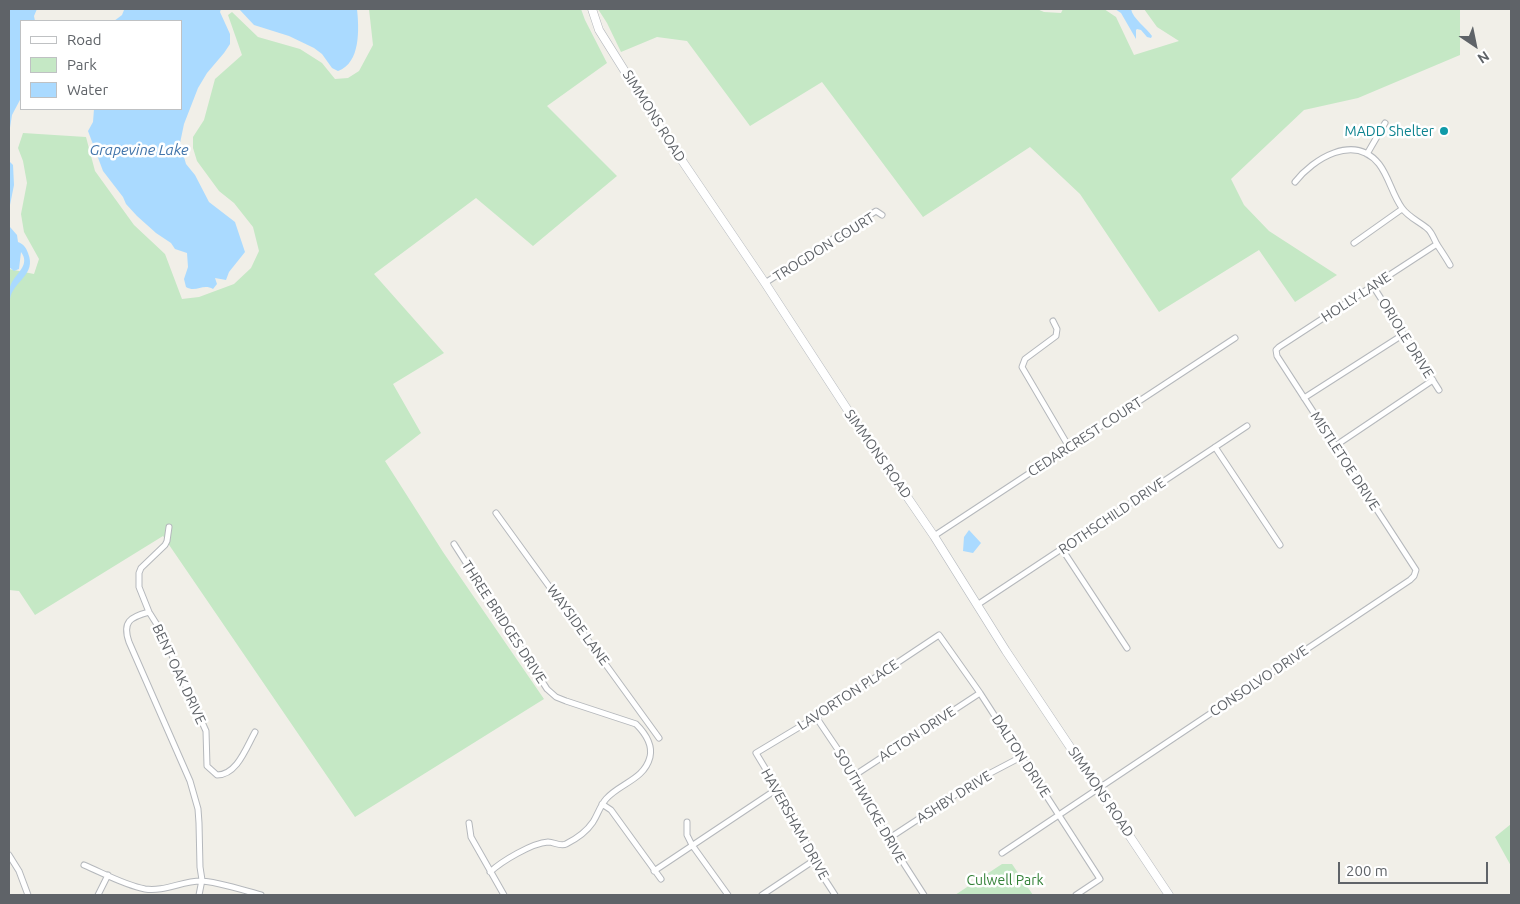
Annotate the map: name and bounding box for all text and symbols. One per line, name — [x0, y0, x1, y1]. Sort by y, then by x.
legend — [20, 20, 182, 110]
north arrow — [1450, 20, 1500, 70]
text: Road — [67, 31, 102, 48]
text: N — [1475, 48, 1492, 67]
text: Park — [67, 56, 97, 73]
street label: SIMMONS ROAD — [619, 67, 689, 165]
text: Water — [67, 81, 108, 98]
place label: MADD Shelter — [1345, 123, 1434, 139]
marker: MADD Shelter — [1438, 125, 1450, 137]
water label: Grapevine Lake — [89, 141, 189, 159]
street label: TROGDON COURT — [770, 209, 878, 285]
street label: HOLLY LANE — [1318, 268, 1394, 326]
street label: ORIOLE DRIVE — [1375, 295, 1437, 381]
street label: CEDARCREST COURT — [1025, 394, 1145, 480]
street label: SIMMONS ROAD — [841, 406, 915, 502]
street label: MISTLETOE DRIVE — [1307, 409, 1383, 513]
street label: ROTHSCHILD DRIVE — [1055, 474, 1169, 558]
street label: THREE BRIDGES DRIVE — [458, 557, 550, 687]
street label: WAYSIDE LANE — [543, 582, 613, 668]
street label: BENT OAK DRIVE — [149, 621, 209, 727]
street label: CONSOLVO DRIVE — [1207, 642, 1311, 720]
street label: LAVORTON PLACE — [794, 656, 902, 734]
street label: ACTON DRIVE — [875, 703, 959, 765]
street label: DALTON DRIVE — [988, 712, 1054, 800]
street label: SIMMONS ROAD — [1065, 744, 1137, 840]
street label: SOUTHWICKE DRIVE — [830, 746, 910, 866]
street label: HAVERSHAM DRIVE — [758, 766, 832, 882]
street label: ASHBY DRIVE — [913, 767, 995, 827]
scale bar — [1340, 852, 1490, 884]
text: 200 m — [1346, 862, 1388, 879]
park label: Culwell Park — [966, 872, 1044, 888]

